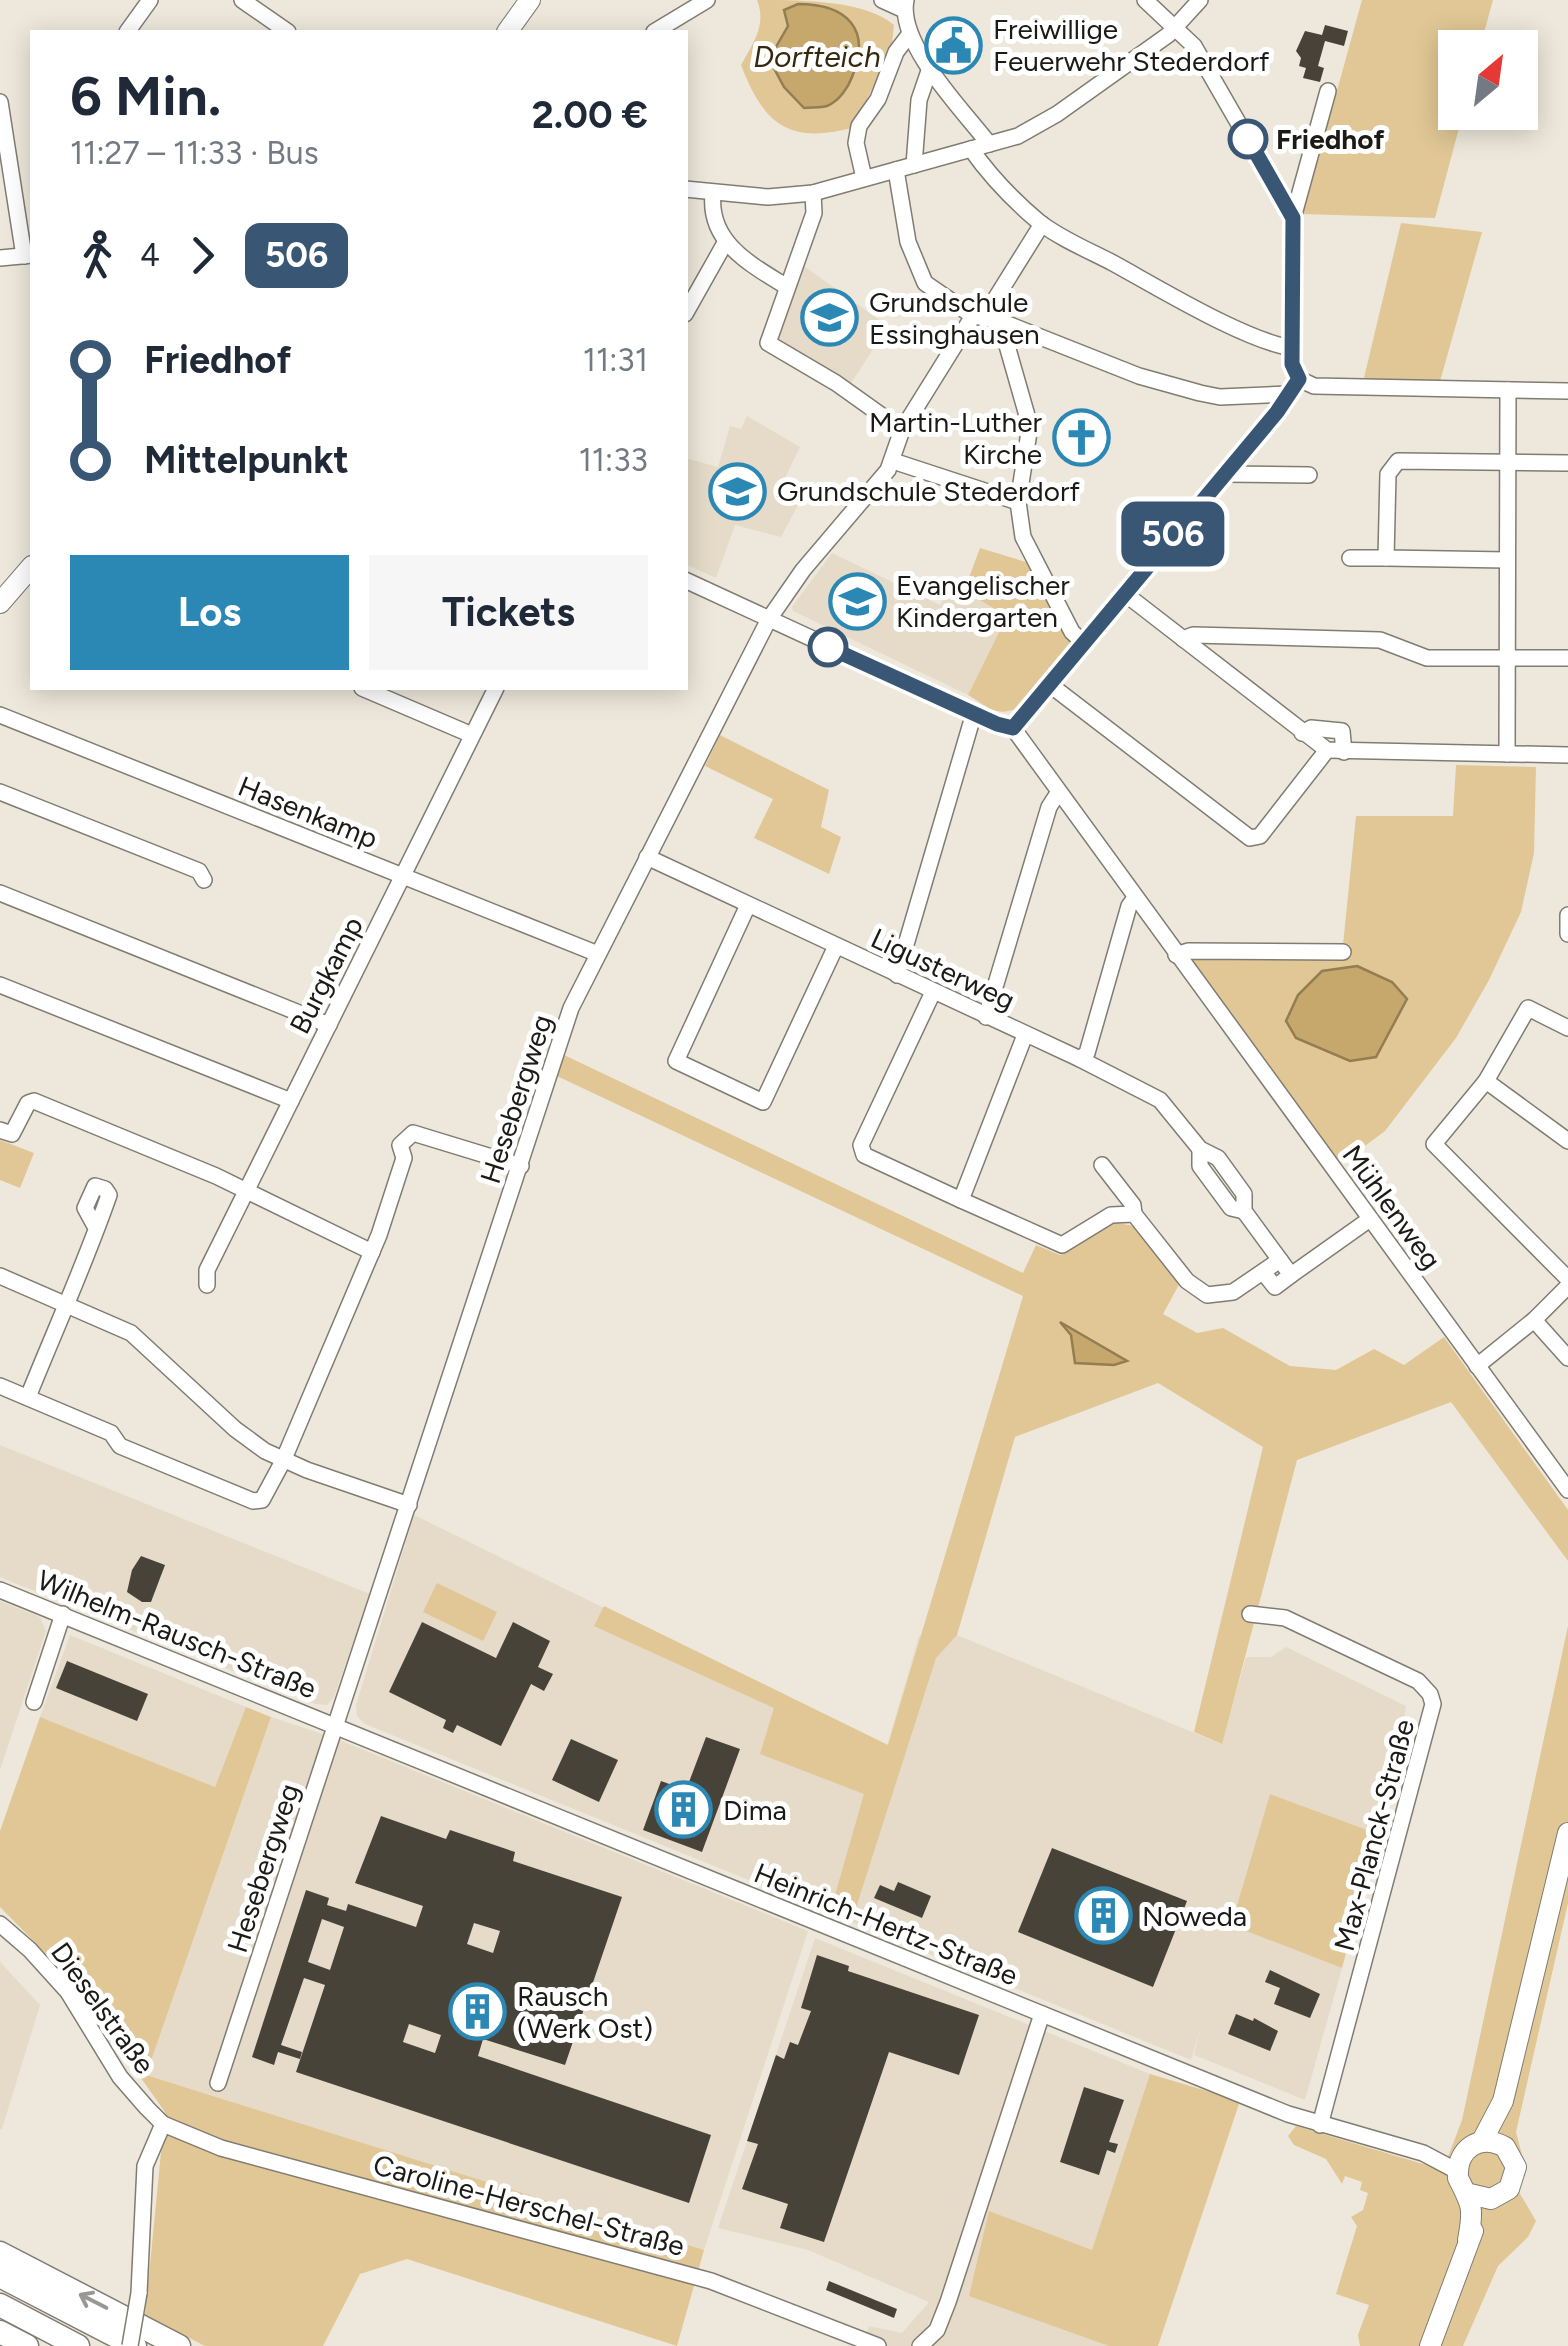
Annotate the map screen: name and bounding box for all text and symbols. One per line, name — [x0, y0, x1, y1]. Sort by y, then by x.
place label: Freiwillige Feuerwehr Stederdorf — [993, 12, 1270, 78]
public building icon: Freiwillige Feuerwehr Stederdorf — [924, 15, 984, 75]
north arrow — [1438, 30, 1538, 130]
map controls — [1438, 30, 1538, 130]
water label: Dorfteich — [753, 38, 881, 75]
text: 6 Min. — [70, 63, 221, 129]
text: 2.00 € — [532, 92, 648, 138]
marker: Friedhof — [1229, 120, 1267, 158]
place label: Friedhof — [1276, 122, 1386, 156]
text: 11:27 – 11:33 · Bus — [70, 134, 319, 172]
icon: walk — [70, 228, 125, 283]
icon: forward — [175, 228, 230, 283]
text: 506 — [265, 234, 328, 276]
text: 4 — [140, 236, 160, 274]
place label: Grundschule Essinghausen — [869, 285, 1040, 351]
school or university icon: Grundschule Essinghausen — [800, 288, 860, 348]
text: Friedhof — [144, 337, 291, 383]
text: 11:31 — [583, 341, 648, 379]
place label: Martin-Luther Kirche — [869, 405, 1043, 471]
church icon: Martin-Luther Kirche — [1051, 408, 1111, 468]
text: Mittelpunkt — [144, 437, 349, 483]
text: 11:33 — [579, 441, 648, 479]
school or university icon: Grundschule Stederdorf — [708, 461, 768, 521]
place label: Grundschule Stederdorf — [777, 474, 1080, 508]
line badge: 506 — [1116, 502, 1230, 566]
text: 506 — [1141, 513, 1205, 555]
button: Los — [70, 555, 349, 670]
button: Tickets — [369, 555, 648, 670]
place label: Evangelischer Kindergarten — [896, 568, 1070, 634]
school or university icon: Evangelischer Kindergarten — [827, 571, 887, 631]
unlabelled marker — [809, 628, 847, 666]
street label: Hasenkamp — [233, 769, 383, 855]
street label: Burgkamp — [282, 911, 370, 1039]
street label: Ligusterweg — [866, 921, 1020, 1017]
street label: Hesebergweg — [473, 1010, 559, 1188]
street label: Mühlenweg — [1336, 1138, 1448, 1276]
street label: Wilhelm-Rausch-Straße — [33, 1562, 321, 1706]
street label: Max-Planck-Straße — [1327, 1716, 1421, 1954]
street label: Hesebergweg — [220, 1779, 306, 1957]
building icon: Dima — [654, 1780, 714, 1840]
place label: Dima — [723, 1793, 787, 1827]
street label: Heinrich-Hertz-Straße — [749, 1856, 1023, 1992]
building icon: Noweda — [1073, 1886, 1133, 1946]
place label: Noweda — [1142, 1899, 1247, 1933]
street label: Dieselstraße — [44, 1936, 162, 2080]
place label: Rausch (Werk Ost) — [517, 1979, 653, 2045]
building icon: Rausch (Werk Ost) — [448, 1982, 508, 2042]
street label: Caroline-Herschel-Straße — [370, 2147, 688, 2263]
one-way arrow — [78, 2291, 108, 2310]

